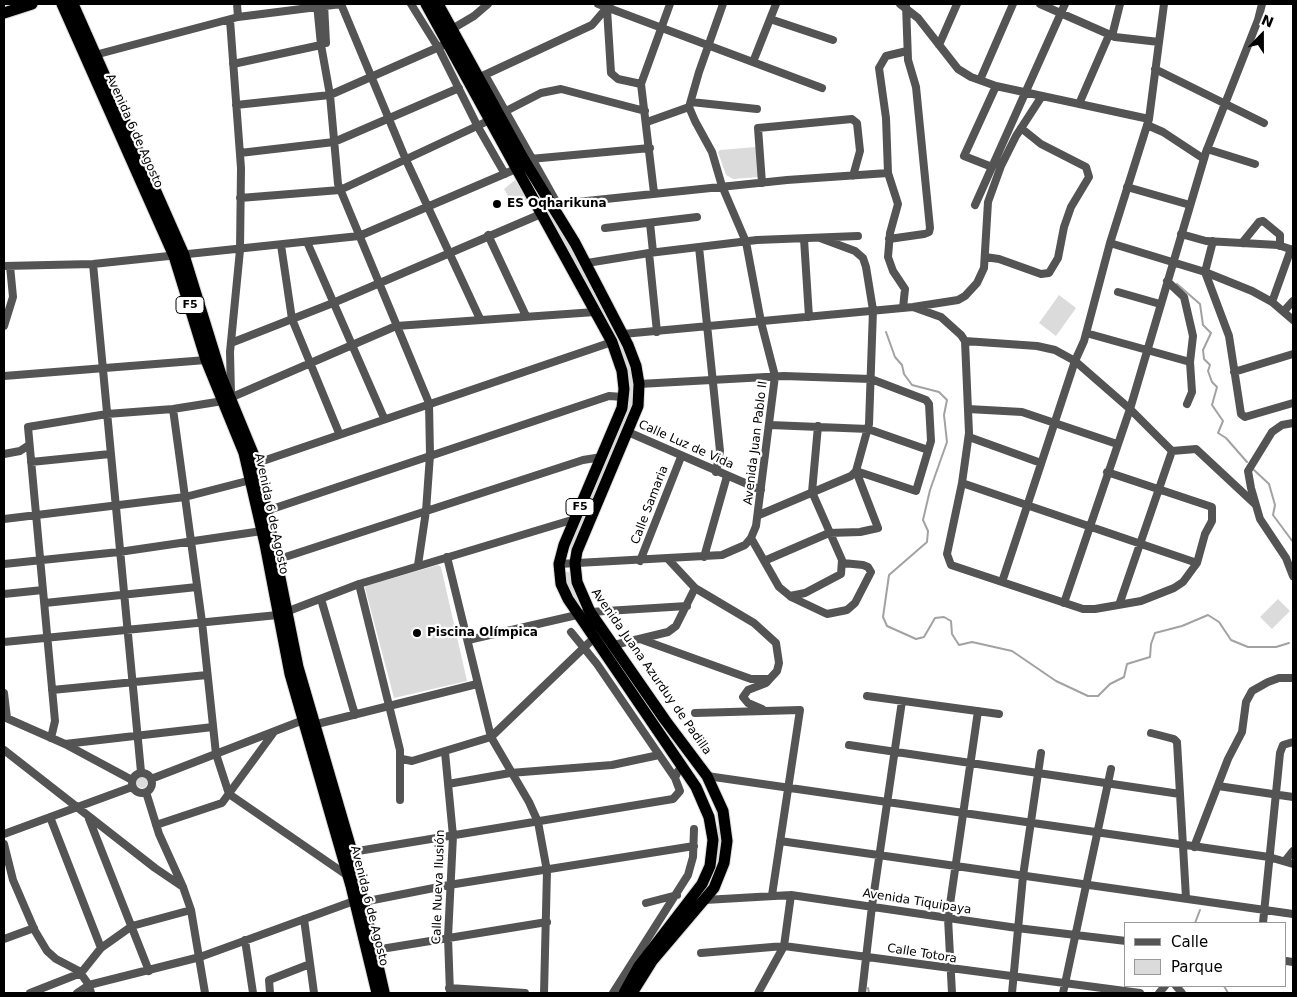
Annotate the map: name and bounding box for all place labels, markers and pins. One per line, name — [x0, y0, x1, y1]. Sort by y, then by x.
place label: ES Oqharikuna — [507, 197, 607, 211]
marker: ES Oqharikuna — [491, 198, 503, 210]
place label: Piscina Olímpica — [427, 626, 538, 640]
marker: Piscina Olímpica — [411, 627, 423, 639]

